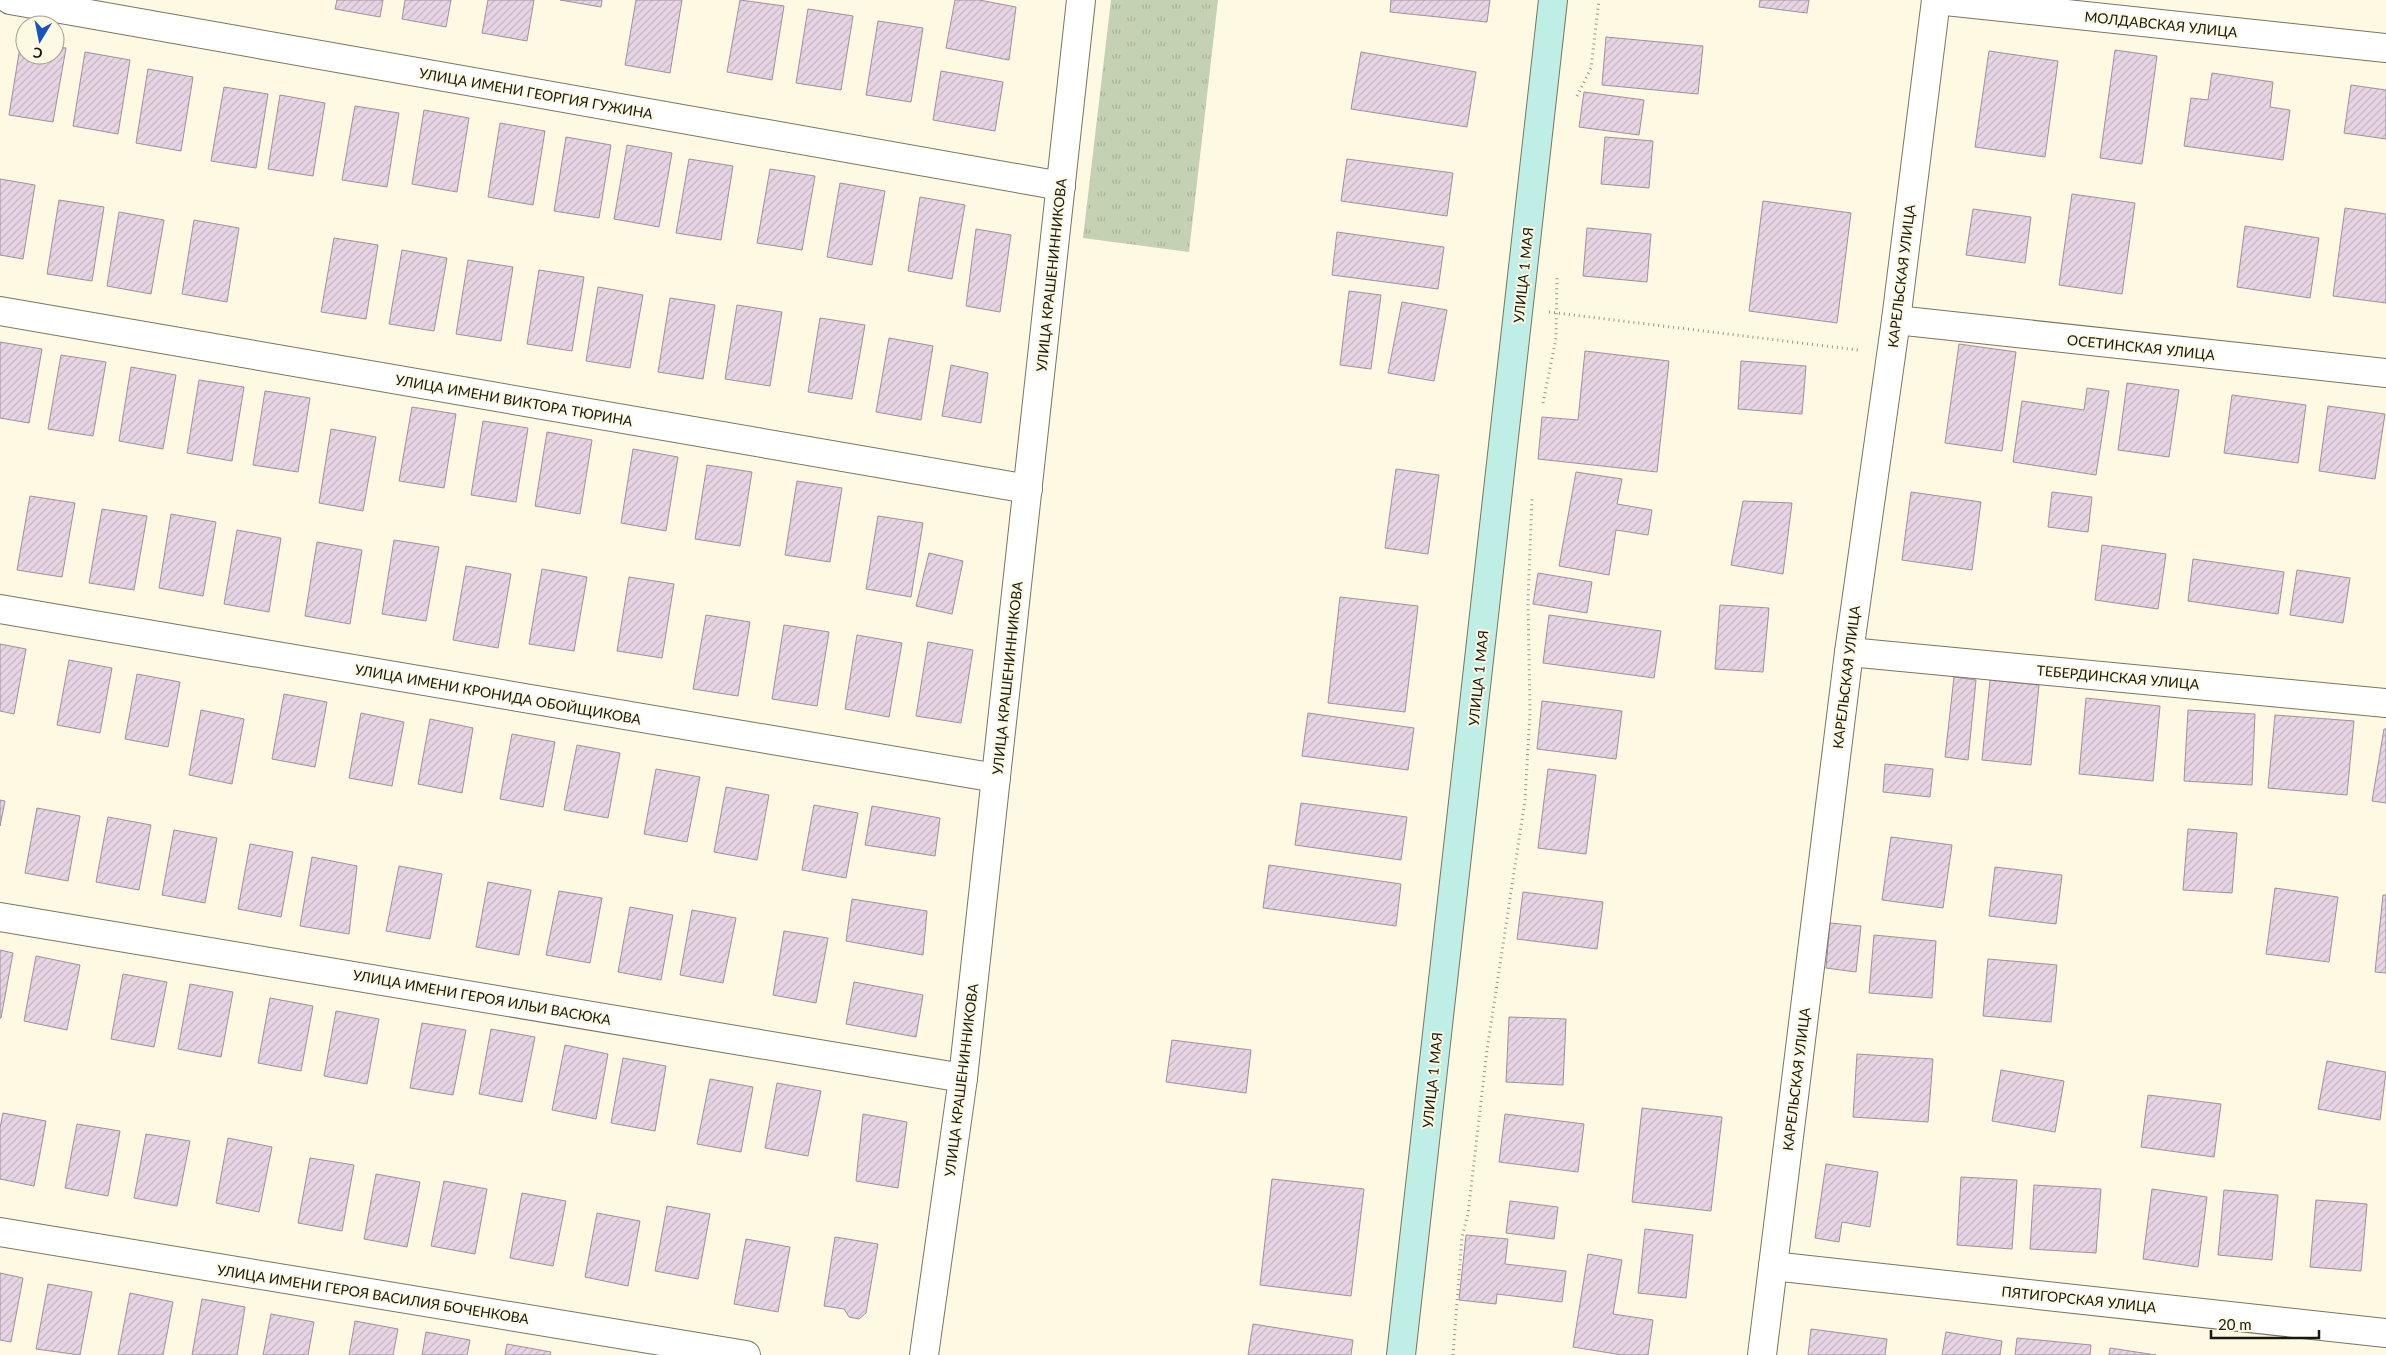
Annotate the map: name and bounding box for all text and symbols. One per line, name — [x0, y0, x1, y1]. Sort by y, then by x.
street label: МОЛДАВСКАЯ УЛИЦА — [2084, 8, 2239, 41]
north arrow — [15, 15, 65, 65]
text: С — [31, 44, 44, 62]
street label: УЛИЦА ИМЕНИ ГЕОРГИЯ ГУЖИНА — [418, 64, 655, 122]
street label: УЛИЦА КРАШЕНИННИКОВА — [1032, 177, 1070, 373]
street label: КАРЕЛЬСКАЯ УЛИЦА — [1884, 203, 1918, 349]
street label: УЛИЦА 1 МАЯ — [1510, 226, 1536, 324]
street label: ОСЕТИНСКАЯ УЛИЦА — [2066, 331, 2216, 363]
street label: УЛИЦА ИМЕНИ ВИКТОРА ТЮРИНА — [394, 371, 634, 429]
street label: УЛИЦА КРАШЕНИННИКОВА — [988, 580, 1026, 776]
street label: КАРЕЛЬСКАЯ УЛИЦА — [1829, 604, 1863, 750]
street label: УЛИЦА 1 МАЯ — [1465, 629, 1491, 727]
street label: УЛИЦА ИМЕНИ КРОНИДА ОБОЙЩИКОВА — [353, 660, 643, 728]
street label: ТЕБЕРДИНСКАЯ УЛИЦА — [2036, 661, 2201, 693]
street label: УЛИЦА ИМЕНИ ГЕРОЯ ИЛЬИ ВАСЮКА — [351, 966, 613, 1028]
street label: УЛИЦА КРАШЕНИННИКОВА — [941, 982, 981, 1178]
street label: КАРЕЛЬСКАЯ УЛИЦА — [1779, 1006, 1813, 1152]
street label: УЛИЦА 1 МАЯ — [1419, 1031, 1445, 1129]
street label: УЛИЦА ИМЕНИ ГЕРОЯ ВАСИЛИЯ БОЧЕНКОВА — [216, 1261, 531, 1327]
street label: ПЯТИГОРСКАЯ УЛИЦА — [2001, 1282, 2158, 1316]
scale bar — [2211, 1308, 2318, 1340]
text: 20 m — [2218, 1315, 2252, 1333]

